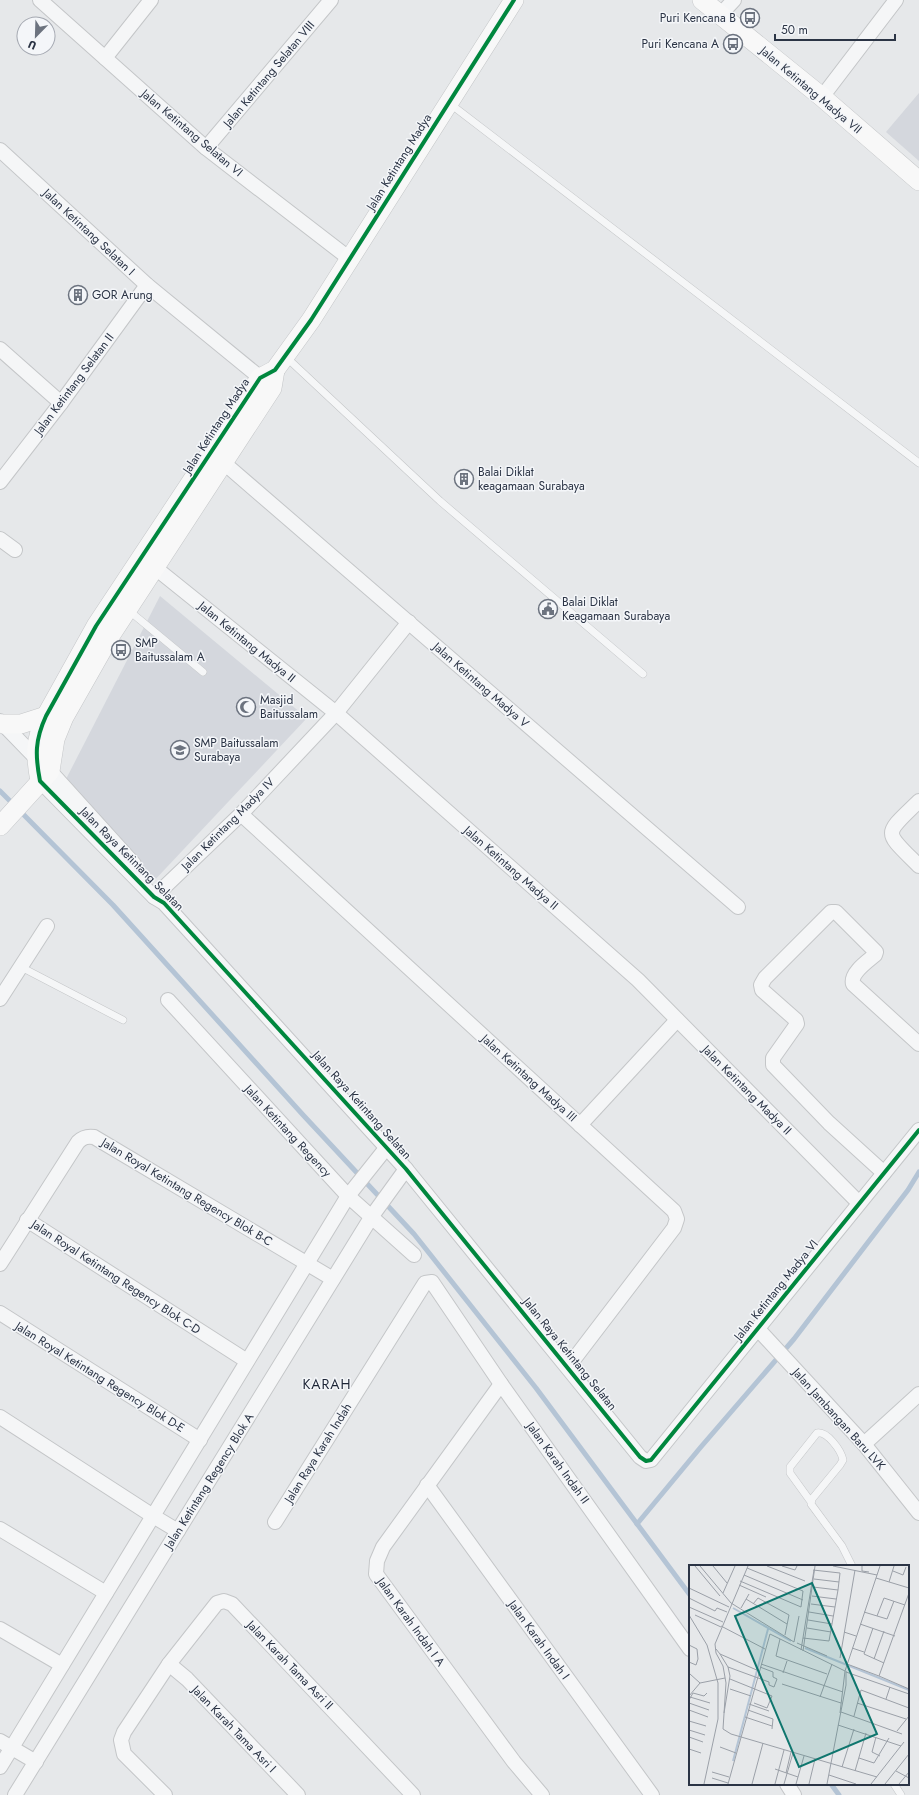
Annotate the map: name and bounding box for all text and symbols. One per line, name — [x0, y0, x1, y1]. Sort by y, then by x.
bus stop icon: Puri Kencana B — [739, 7, 761, 29]
place label: Puri Kencana B — [660, 9, 736, 27]
north arrow — [16, 16, 56, 56]
scale bar — [775, 16, 895, 42]
street label: Jalan Ketintang Selatan VIII — [218, 17, 319, 133]
text: 50 m — [781, 21, 808, 39]
bus stop icon: Puri Kencana A — [722, 33, 744, 55]
place label: Puri Kencana A — [642, 35, 719, 53]
text: U — [25, 36, 39, 54]
street label: Jalan Ketintang Madya VII — [755, 41, 866, 138]
street label: Jalan Ketintang Selatan VI — [136, 84, 247, 181]
street label: Jalan Ketintang Madya — [361, 110, 436, 215]
street label: Jalan Ketintang Selatan I — [37, 183, 139, 280]
building icon: GOR Arung — [67, 284, 89, 306]
place label: GOR Arung — [92, 286, 153, 304]
street label: Jalan Ketintang Selatan II — [29, 329, 118, 440]
street label: Jalan Ketintang Madya — [177, 374, 254, 479]
place label: Balai Diklat keagamaan Surabaya — [478, 463, 585, 495]
building icon: Balai Diklat keagamaan Surabaya — [453, 468, 475, 490]
place label: Balai Diklat Keagamaan Surabaya — [562, 593, 670, 625]
street label: Jalan Ketintang Madya II — [193, 596, 299, 687]
public building icon: Balai Diklat Keagamaan Surabaya — [537, 598, 559, 620]
place label: SMP Baitussalam A — [135, 634, 205, 666]
street label: Jalan Ketintang Madya V — [427, 637, 533, 732]
bus stop icon: SMP Baitussalam A — [110, 639, 132, 661]
place label: Masjid Baitussalam — [260, 691, 318, 723]
mosque icon: Masjid Baitussalam — [235, 696, 257, 718]
place label: SMP Baitussalam Surabaya — [194, 734, 279, 766]
school or university icon: SMP Baitussalam Surabaya — [169, 739, 191, 761]
street label: Jalan Ketintang Madya IV — [176, 773, 279, 876]
street label: Jalan Raya Ketintang Selatan — [74, 801, 188, 915]
street label: Jalan Ketintang Madya II — [458, 820, 562, 914]
street label: Jalan Ketintang Madya III — [476, 1029, 581, 1126]
street label: Jalan Ketintang Madya II — [697, 1040, 796, 1139]
street label: Jalan Raya Ketintang Selatan — [307, 1045, 416, 1163]
street label: Jalan Ketintang Regency — [239, 1079, 336, 1182]
street label: Jalan Royal Ketintang Regency Blok B-C — [96, 1133, 276, 1250]
street label: Jalan Royal Ketintang Regency Blok C-D — [26, 1214, 204, 1339]
street label: Jalan Ketintang Madya VI — [728, 1236, 822, 1346]
street label: Jalan Raya Ketintang Selatan — [517, 1292, 621, 1414]
street label: Jalan Royal Ketintang Regency Blok D-E — [10, 1316, 188, 1437]
street label: Jalan Jambangan Baru LVK — [787, 1362, 890, 1474]
district label: KARAH — [302, 1374, 352, 1394]
street label: Jalan Raya Karah Indah — [279, 1400, 356, 1508]
street label: Jalan Ketintang Regency Blok A — [159, 1410, 258, 1554]
street label: Jalan Karah Indah II — [521, 1417, 594, 1508]
inset map — [689, 1565, 909, 1785]
street label: Jalan Karah Indah I A — [371, 1572, 449, 1670]
street label: Jalan Karah Indah I — [503, 1595, 574, 1683]
street label: Jalan Karah Tama Asri II — [241, 1615, 337, 1714]
street label: Jalan Karah Tama Asri I — [186, 1680, 280, 1777]

